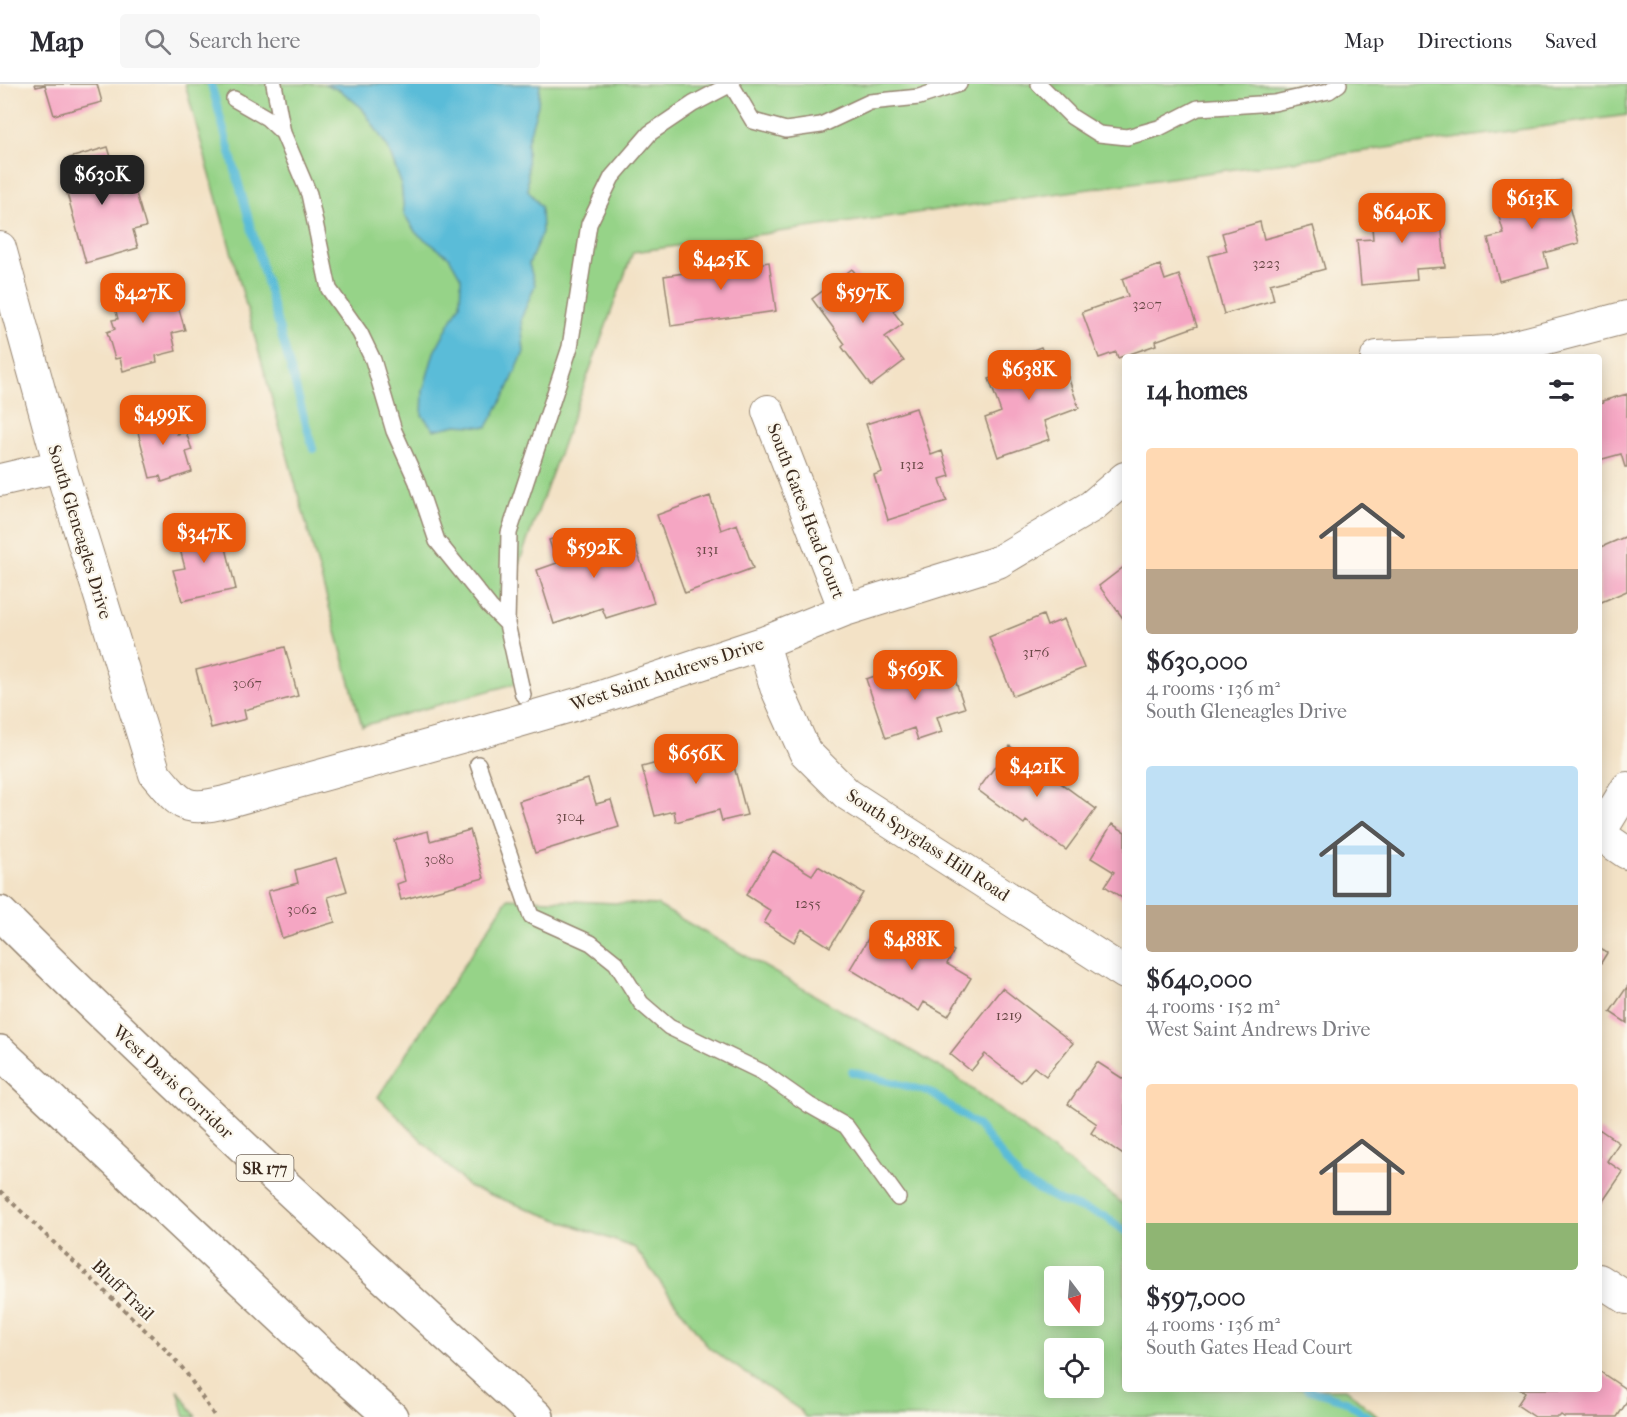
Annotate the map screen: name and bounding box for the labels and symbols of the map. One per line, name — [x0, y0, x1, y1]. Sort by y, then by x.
pin: $630K — [60, 155, 144, 206]
pin: $613K — [1490, 179, 1574, 230]
pin: $640K — [1360, 193, 1444, 244]
pin: $425K — [679, 240, 763, 291]
house number: 3223 — [1252, 254, 1280, 272]
pin: $427K — [101, 273, 185, 324]
pin: $597K — [821, 273, 905, 324]
house number: 3207 — [1132, 295, 1162, 313]
pin: $638K — [987, 350, 1071, 401]
pin: $499K — [121, 395, 205, 446]
street label: South Gates Head Court — [762, 421, 849, 602]
street label: South Gleneagles Drive — [43, 443, 116, 622]
house number: 1312 — [900, 455, 925, 473]
pin: $347K — [162, 513, 246, 564]
pin: $592K — [552, 528, 636, 579]
house number: 3131 — [695, 540, 719, 558]
street label: West Saint Andrews Drive — [567, 633, 766, 716]
house number: 3176 — [1023, 643, 1050, 661]
pin: $569K — [873, 650, 957, 701]
house number: 3067 — [232, 674, 262, 692]
pin: $656K — [654, 734, 738, 785]
pin: $421K — [995, 747, 1079, 798]
street label: South Spyglass Hill Road — [842, 785, 1013, 906]
house number: 3104 — [556, 807, 585, 825]
house number: 3080 — [424, 850, 454, 868]
house number: 1255 — [795, 894, 821, 912]
house number: 3062 — [287, 900, 317, 918]
pin: $488K — [870, 920, 954, 971]
house number: 1219 — [996, 1006, 1022, 1024]
street label: West Davis Corridor — [107, 1020, 237, 1144]
road number: SR 177 — [236, 1155, 294, 1181]
street label: Bluff Trail — [87, 1256, 158, 1325]
north arrow — [1044, 1266, 1104, 1326]

